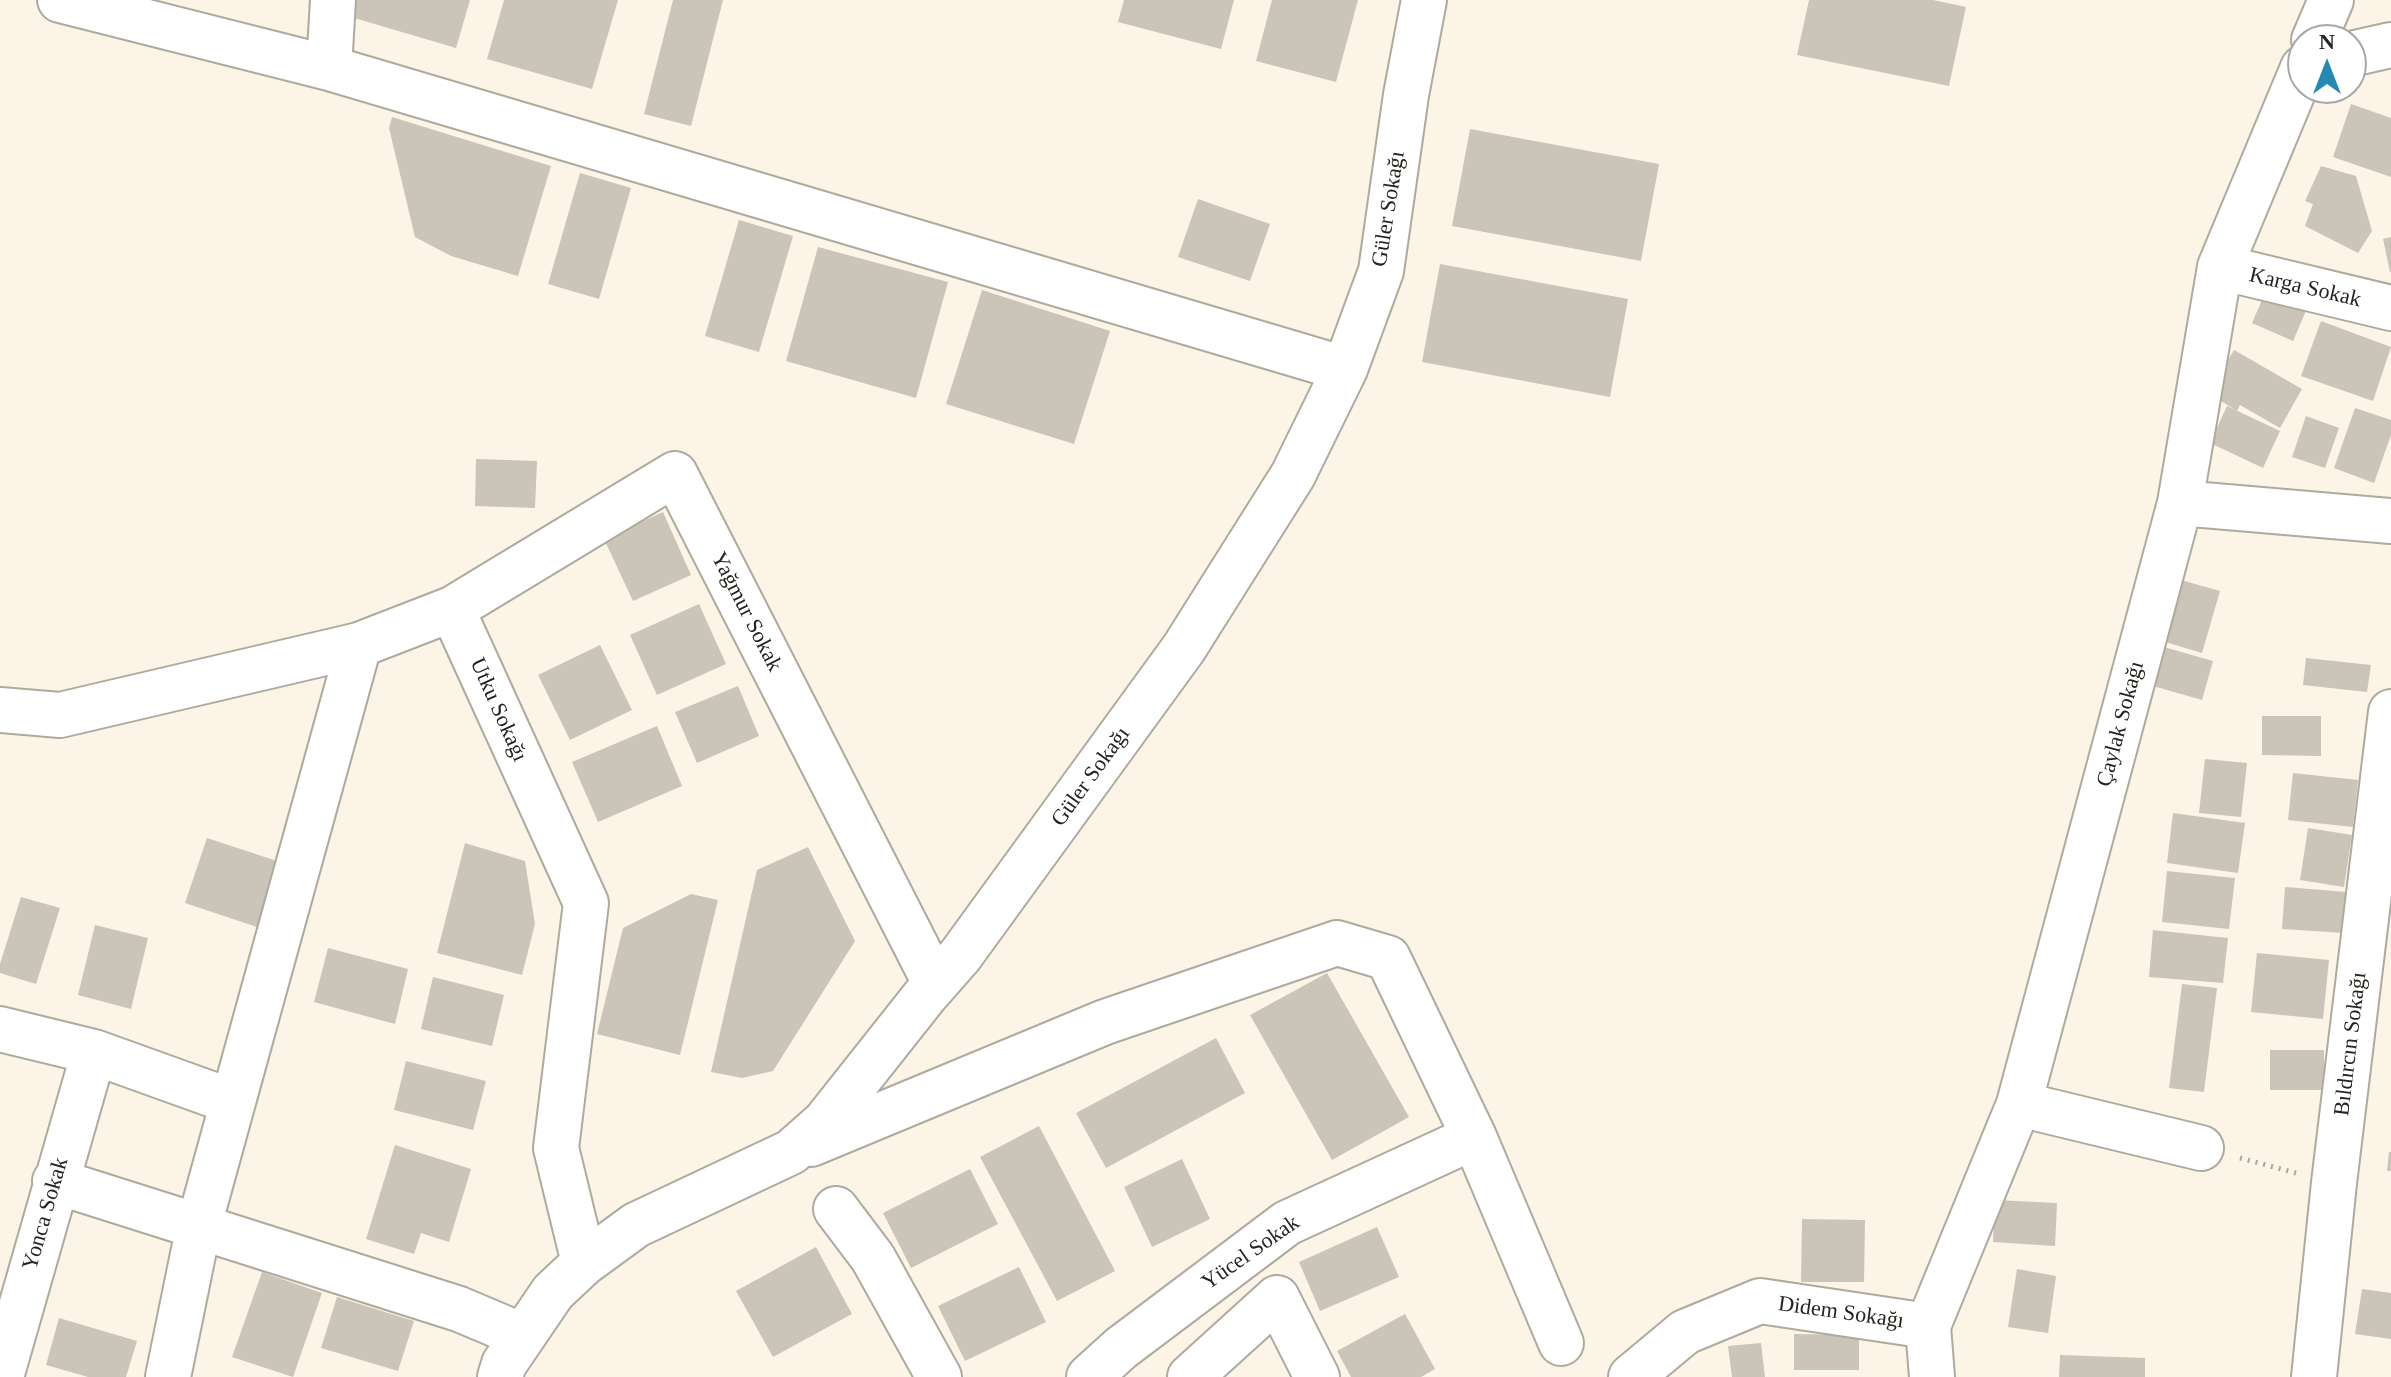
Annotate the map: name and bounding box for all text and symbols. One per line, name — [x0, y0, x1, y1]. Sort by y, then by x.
north arrow — [2287, 24, 2367, 104]
text: N — [2319, 29, 2335, 54]
street label: Güler Sokağı — [1367, 149, 1411, 269]
street label: Karga Sokak — [2247, 262, 2363, 314]
street label: Yağmur Sokak — [705, 548, 787, 676]
street label: Utku Sokağı — [463, 654, 533, 766]
street label: Çaylak Sokağı — [2092, 658, 2150, 790]
street label: Güler Sokağı — [1046, 722, 1136, 832]
street label: Bıldırcın Sokağı — [2329, 971, 2373, 1117]
street label: Yonca Sokak — [17, 1155, 75, 1273]
street label: Yücel Sokak — [1197, 1210, 1305, 1296]
street label: Didem Sokağı — [1777, 1291, 1905, 1335]

